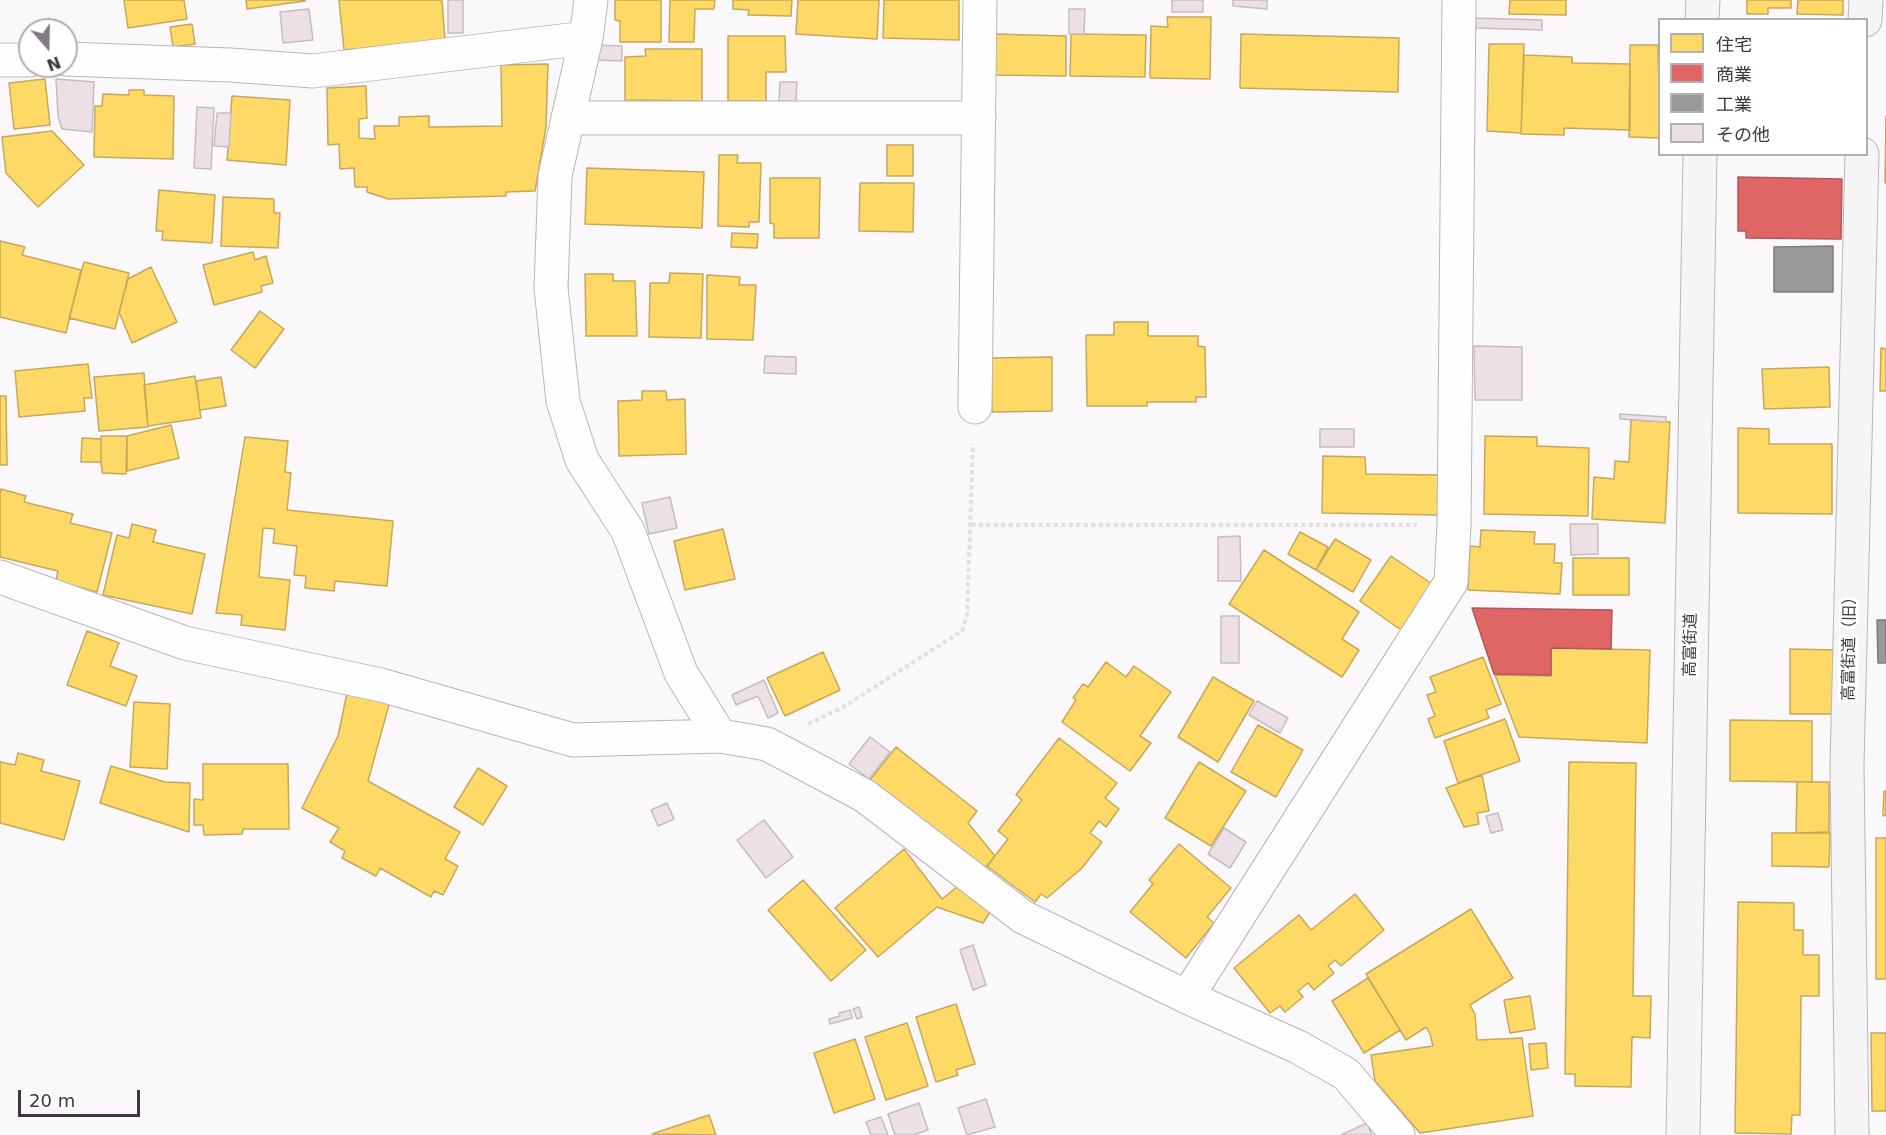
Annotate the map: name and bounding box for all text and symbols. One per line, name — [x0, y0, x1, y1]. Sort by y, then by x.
north arrow — [18, 18, 78, 78]
legend — [1658, 18, 1868, 156]
text: 住宅 — [1716, 34, 1752, 55]
text: N — [44, 52, 63, 75]
text: 商業 — [1716, 64, 1752, 85]
text: 工業 — [1716, 94, 1752, 115]
text: その他 — [1716, 124, 1770, 145]
street label: 高富街道（旧） — [1839, 589, 1861, 701]
street label: 高富街道 — [1681, 613, 1701, 677]
scale bar — [21, 1078, 142, 1116]
text: 20 m — [29, 1090, 75, 1111]

